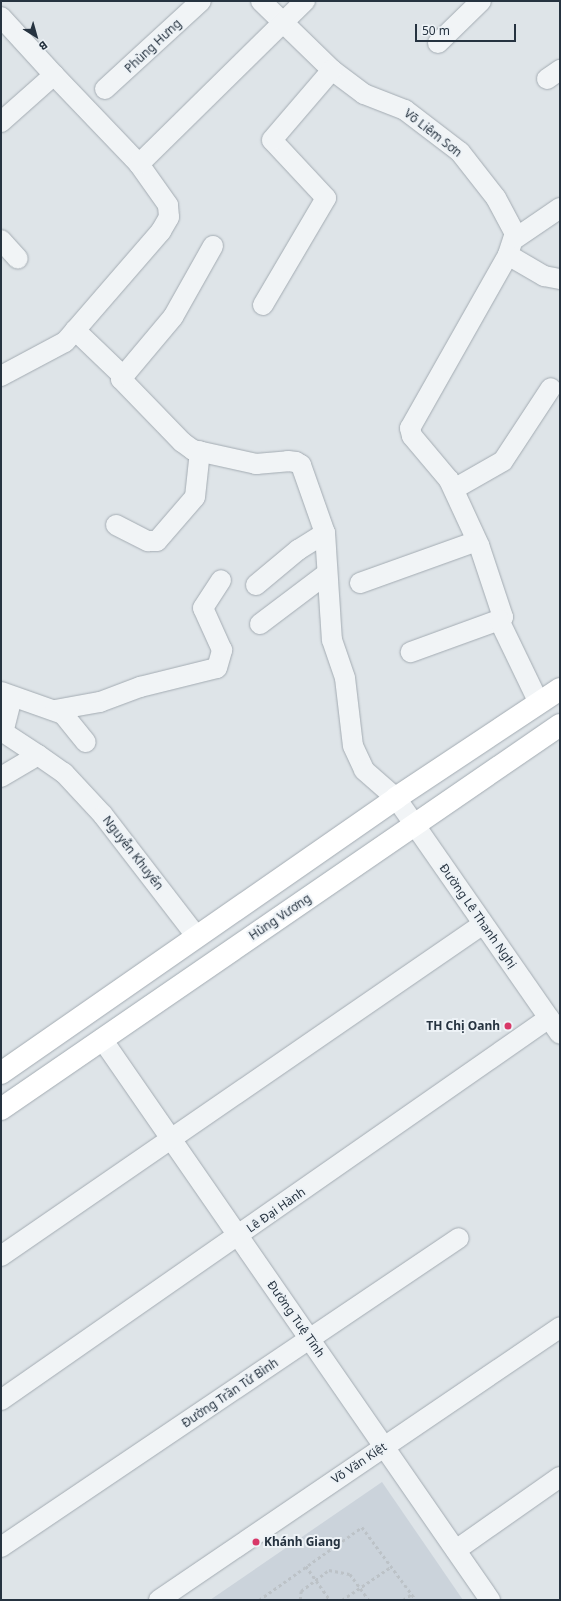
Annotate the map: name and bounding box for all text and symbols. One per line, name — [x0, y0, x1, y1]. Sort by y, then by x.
north arrow — [16, 16, 56, 56]
street label: Phùng Hưng — [122, 16, 184, 76]
scale bar — [417, 16, 518, 42]
text: 50 m — [422, 22, 450, 39]
text: B — [36, 38, 51, 54]
street label: Võ Liêm Sơn — [401, 106, 465, 160]
street label: Nguyễn Khuyến — [100, 813, 166, 893]
street label: Đường Lê Thanh Nghị — [437, 861, 519, 971]
street label: Hùng Vương — [246, 891, 314, 943]
place label: TH Chị Oanh — [426, 1019, 500, 1033]
marker: TH Chị Oanh — [503, 1021, 513, 1031]
street label: Lê Đại Hành — [244, 1185, 308, 1235]
street label: Đường Tuệ Tĩnh — [264, 1278, 328, 1360]
street label: Đường Trần Tử Bình — [179, 1355, 281, 1431]
street label: Võ Văn Kiệt — [329, 1439, 389, 1487]
place label: Khánh Giang — [264, 1535, 341, 1549]
marker: Khánh Giang — [251, 1537, 261, 1547]

